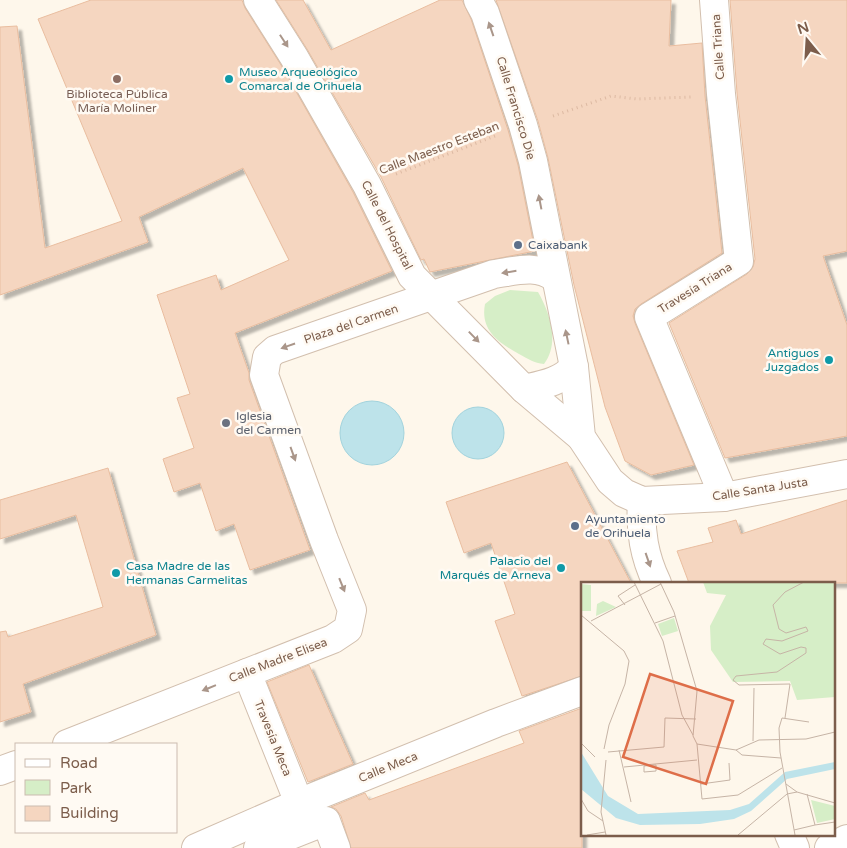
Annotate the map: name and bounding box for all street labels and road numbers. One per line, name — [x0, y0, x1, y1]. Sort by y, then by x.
street label: Calle Triana — [709, 14, 727, 80]
street label: Calle Francisco Die — [494, 55, 538, 161]
street label: Calle Maestro Esteban — [377, 119, 501, 177]
street label: Calle del Hospital — [358, 178, 416, 272]
street label: Travesía Triana — [655, 260, 735, 316]
street label: Plaza del Carmen — [302, 301, 400, 347]
street label: Calle Santa Justa — [711, 475, 809, 503]
street label: Calle Madre Elisea — [227, 635, 329, 685]
street label: Travesía Meca — [251, 698, 295, 778]
street label: Calle Meca — [356, 749, 420, 785]

